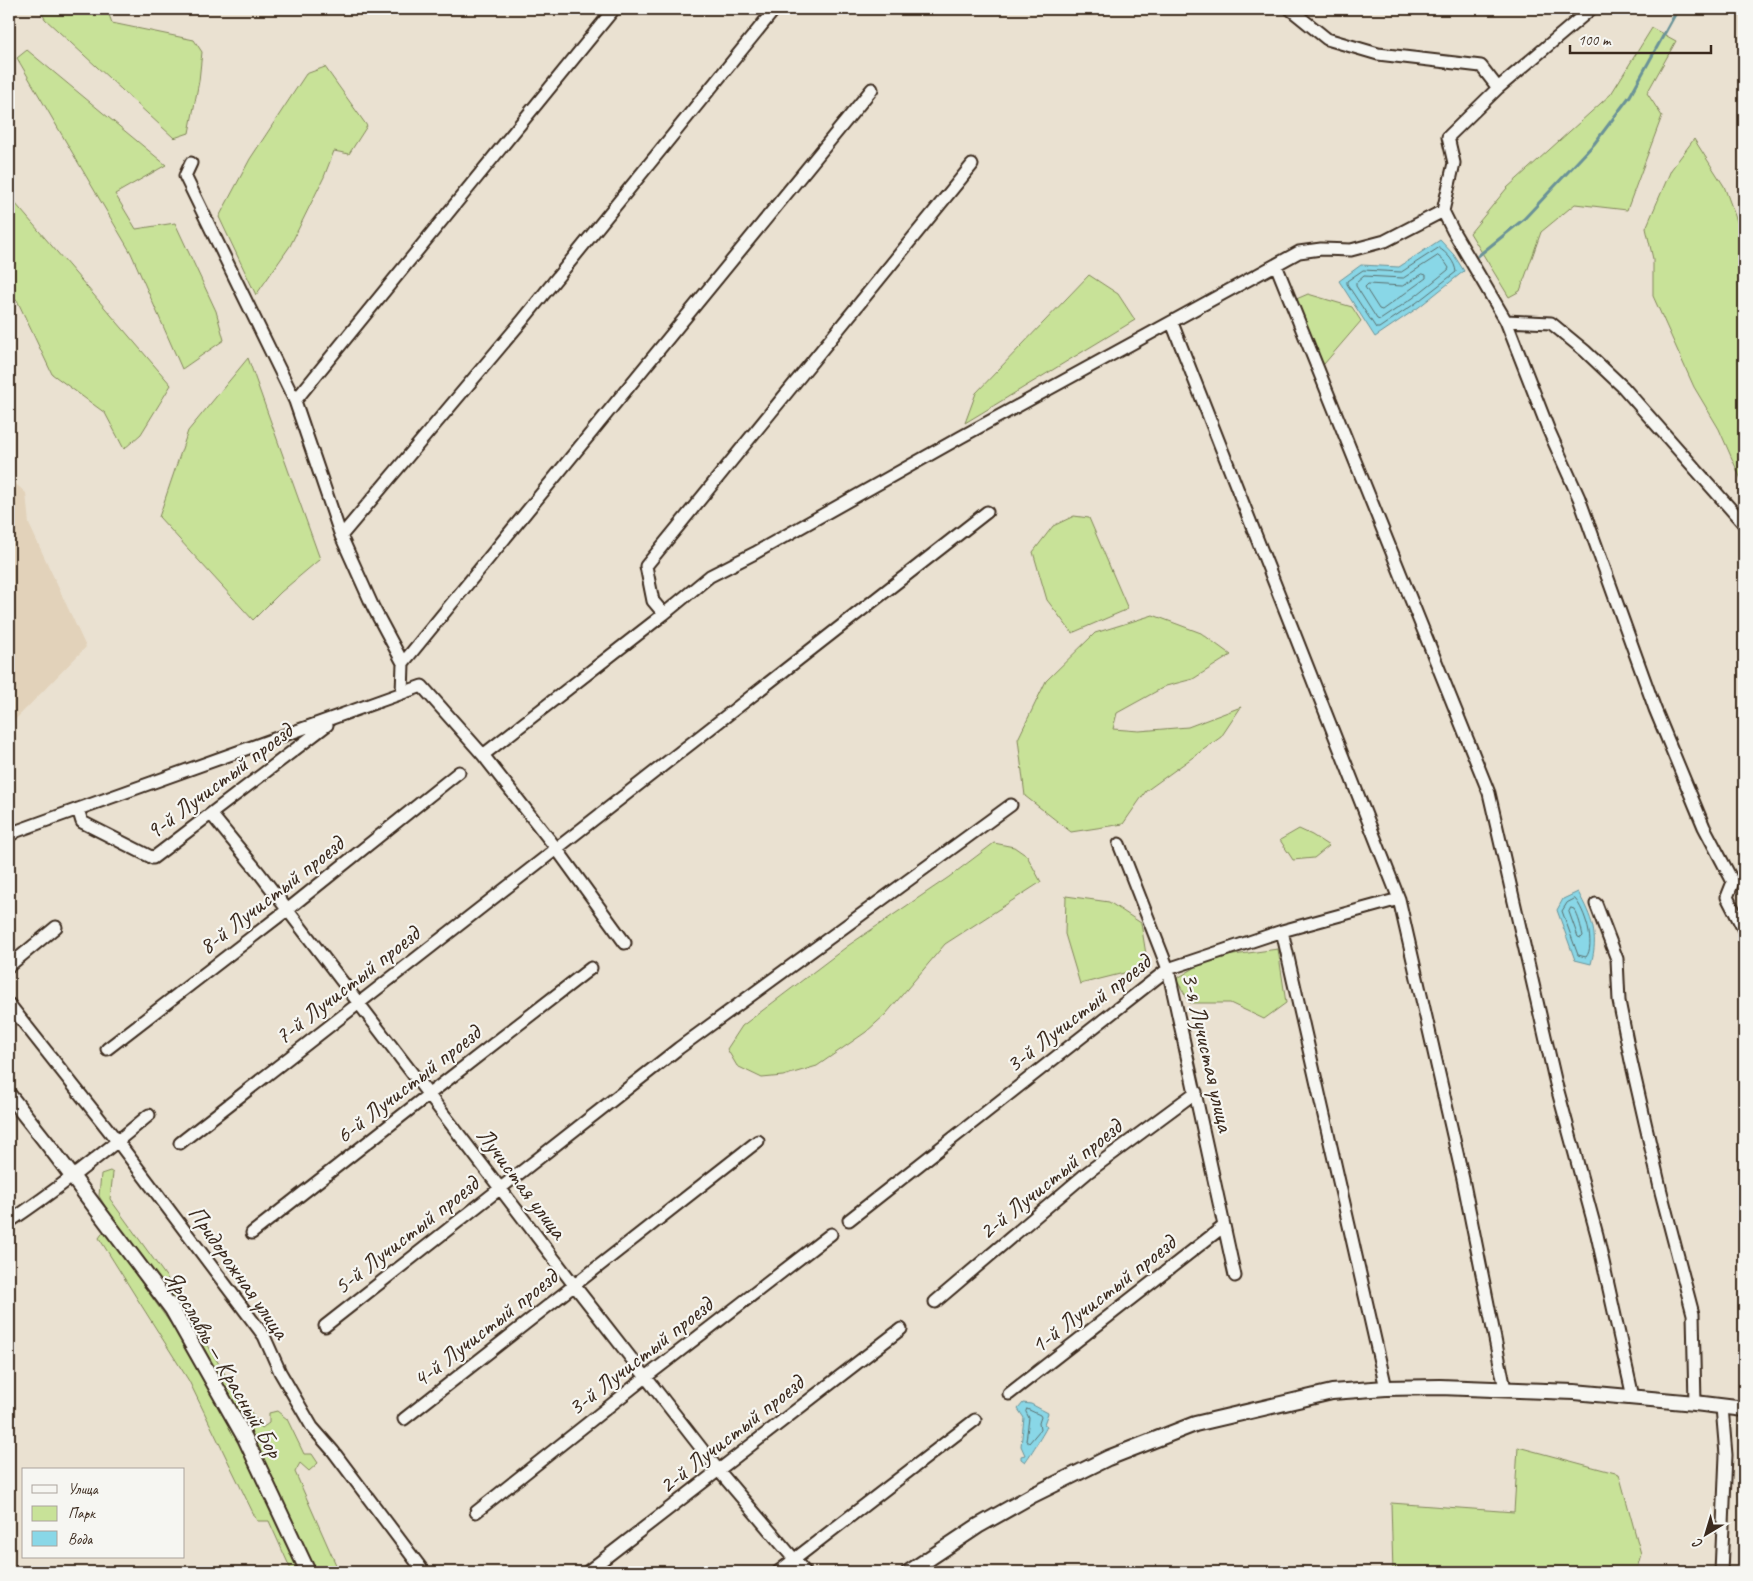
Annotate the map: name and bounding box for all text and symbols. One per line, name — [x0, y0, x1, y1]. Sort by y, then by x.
scale bar — [1570, 22, 1712, 54]
text: 100 m — [1578, 31, 1612, 50]
street label: 9-й Лучистый проезд — [140, 715, 300, 846]
street label: 8-й Лучистый проезд — [192, 827, 352, 961]
street label: 7-й Лучистый проезд — [268, 917, 428, 1051]
street label: 3-й Лучистый проезд — [999, 945, 1159, 1079]
street label: 3-я Лучистая улица — [1175, 970, 1241, 1136]
street label: 6-й Лучистый проезд — [329, 1016, 489, 1150]
street label: 2-й Лучистый проезд — [972, 1110, 1130, 1246]
street label: Лучистая улица — [470, 1121, 575, 1246]
street label: 5-й Лучистый проезд — [327, 1167, 487, 1301]
street label: Придорожная улица — [182, 1199, 297, 1346]
street label: 1-й Лучистый проезд — [1024, 1226, 1184, 1360]
street label: 4-й Лучистый проезд — [406, 1260, 566, 1394]
street label: Ярославль — Красный Бор — [158, 1265, 290, 1464]
street label: 3-й Лучистый проезд — [561, 1288, 721, 1422]
street label: 2-й Лучистый проезд — [652, 1366, 812, 1500]
legend — [22, 1468, 185, 1558]
text: Улица — [68, 1480, 99, 1499]
text: Парк — [68, 1504, 96, 1523]
north arrow — [1680, 1508, 1730, 1558]
text: Вода — [68, 1530, 93, 1549]
text: С — [1689, 1534, 1706, 1553]

